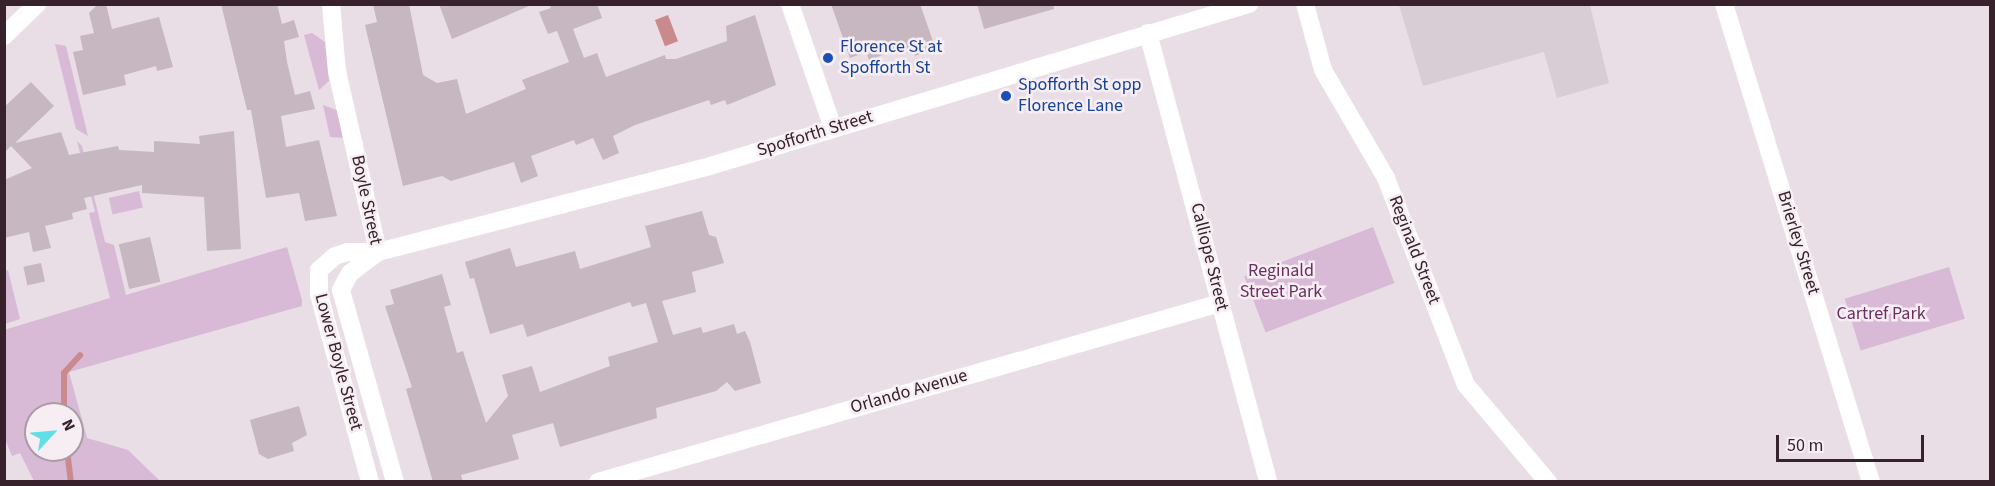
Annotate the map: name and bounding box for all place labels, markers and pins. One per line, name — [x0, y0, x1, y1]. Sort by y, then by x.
place label: Florence St at Spofforth St — [840, 37, 942, 80]
marker: Florence St at Spofforth St — [821, 51, 835, 65]
place label: Spofforth St opp Florence Lane — [1018, 75, 1142, 118]
marker: Spofforth St opp Florence Lane — [999, 89, 1013, 103]

